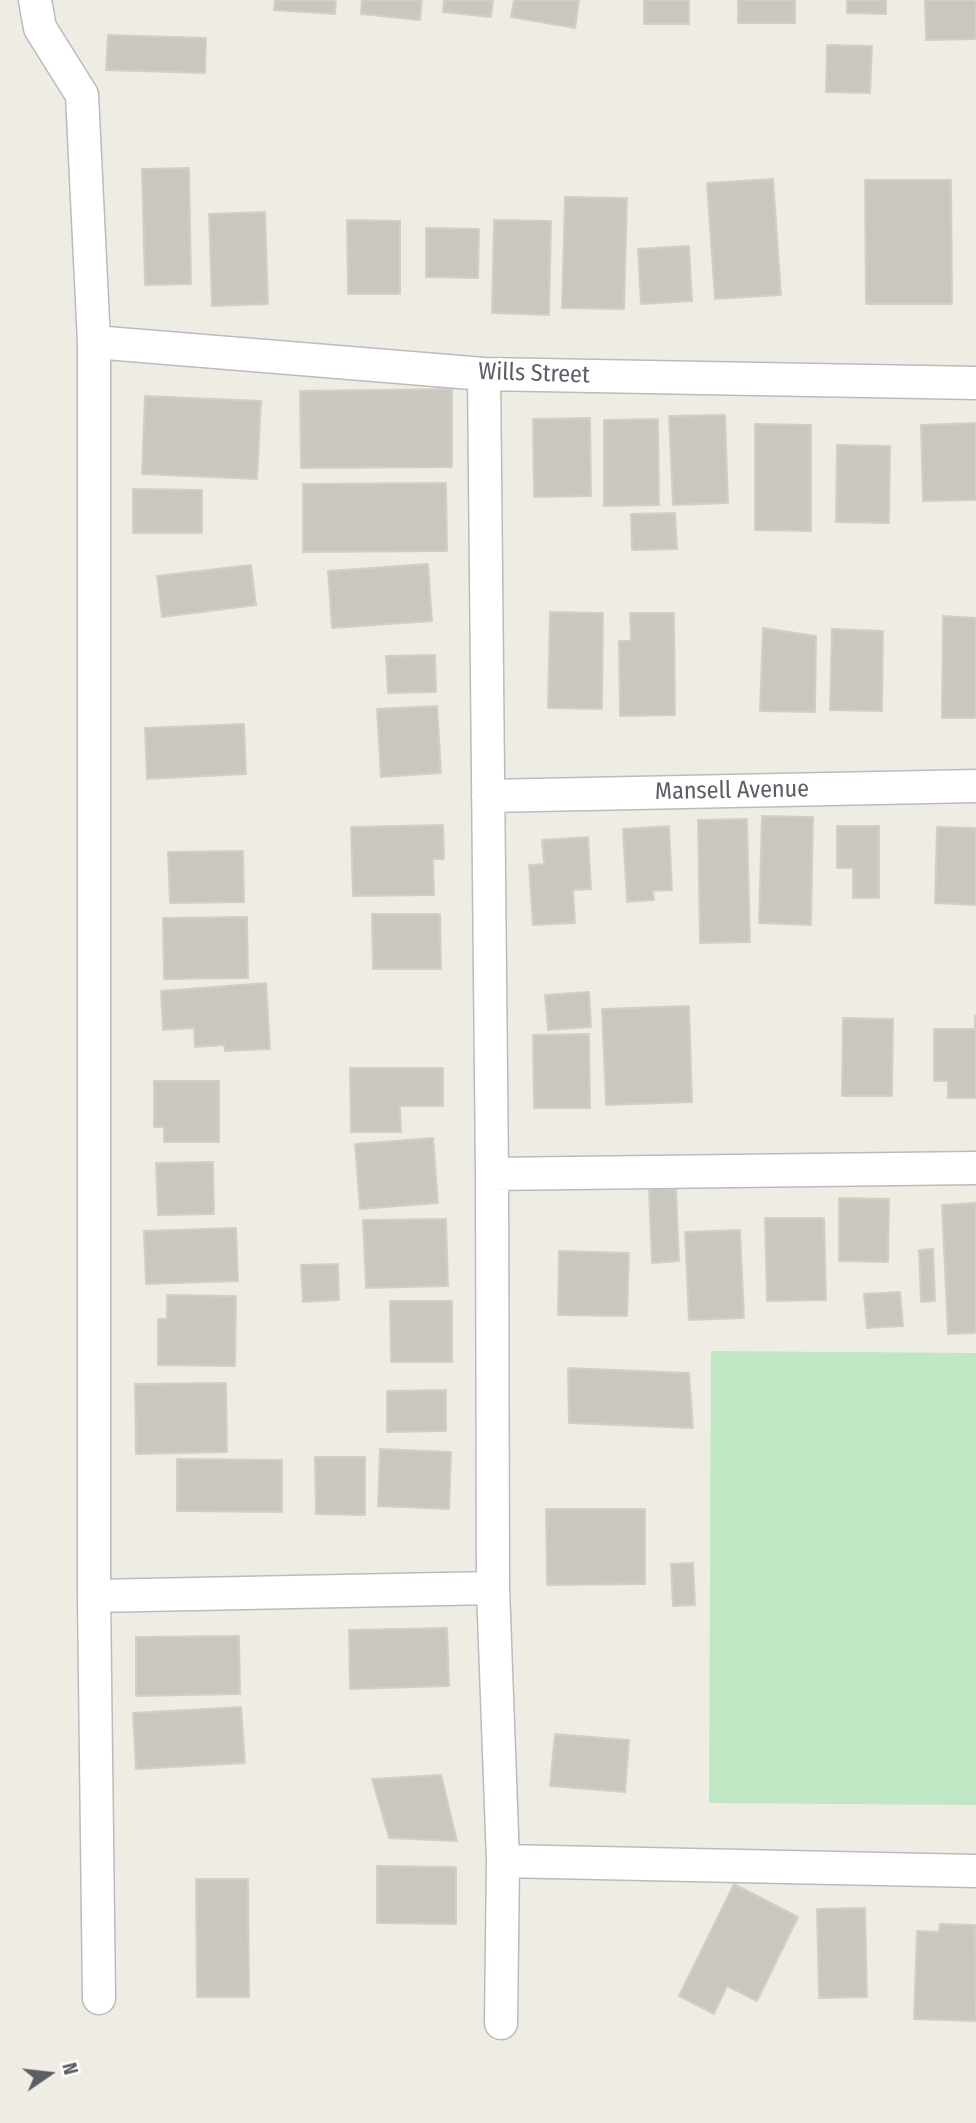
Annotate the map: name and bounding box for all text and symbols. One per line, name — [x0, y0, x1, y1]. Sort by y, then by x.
street label: Wills Street — [478, 358, 590, 390]
street label: Mansell Avenue — [655, 775, 809, 807]
north arrow — [14, 2039, 84, 2109]
text: N — [57, 2060, 82, 2077]

